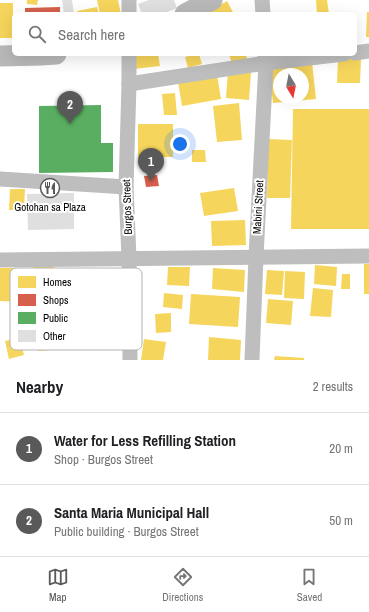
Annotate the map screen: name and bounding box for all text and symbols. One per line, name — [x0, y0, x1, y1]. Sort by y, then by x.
search box — [12, 12, 357, 56]
icon: search — [26, 23, 48, 45]
text: Search here — [58, 24, 125, 45]
north arrow — [273, 68, 309, 104]
pin: 2 — [57, 91, 83, 124]
your location — [170, 134, 190, 154]
pin: 1 — [138, 148, 164, 181]
restaurant icon: Gotohan sa Plaza — [39, 177, 61, 199]
street label: Burgos Street — [119, 179, 135, 235]
street label: Mabini Street — [250, 179, 266, 234]
place label: Gotohan sa Plaza — [14, 200, 86, 214]
legend — [10, 268, 142, 350]
text: Homes — [43, 275, 72, 289]
text: Shops — [43, 293, 69, 307]
text: Public — [43, 311, 69, 325]
text: Other — [43, 329, 66, 343]
text: Nearby — [16, 375, 63, 398]
text: 2 results — [313, 378, 353, 395]
text: Water for Less Refilling Station — [54, 430, 236, 451]
text: 1 — [26, 440, 32, 457]
text: 20 m — [329, 440, 353, 457]
text: Shop · Burgos Street — [54, 451, 153, 468]
text: Santa Maria Municipal Hall — [54, 502, 209, 523]
text: 2 — [26, 512, 32, 529]
text: 50 m — [329, 512, 353, 529]
text: Public building · Burgos Street — [54, 523, 199, 540]
tab: Map — [47, 566, 69, 604]
tab: Directions — [162, 566, 203, 604]
tab: Saved — [297, 566, 322, 604]

